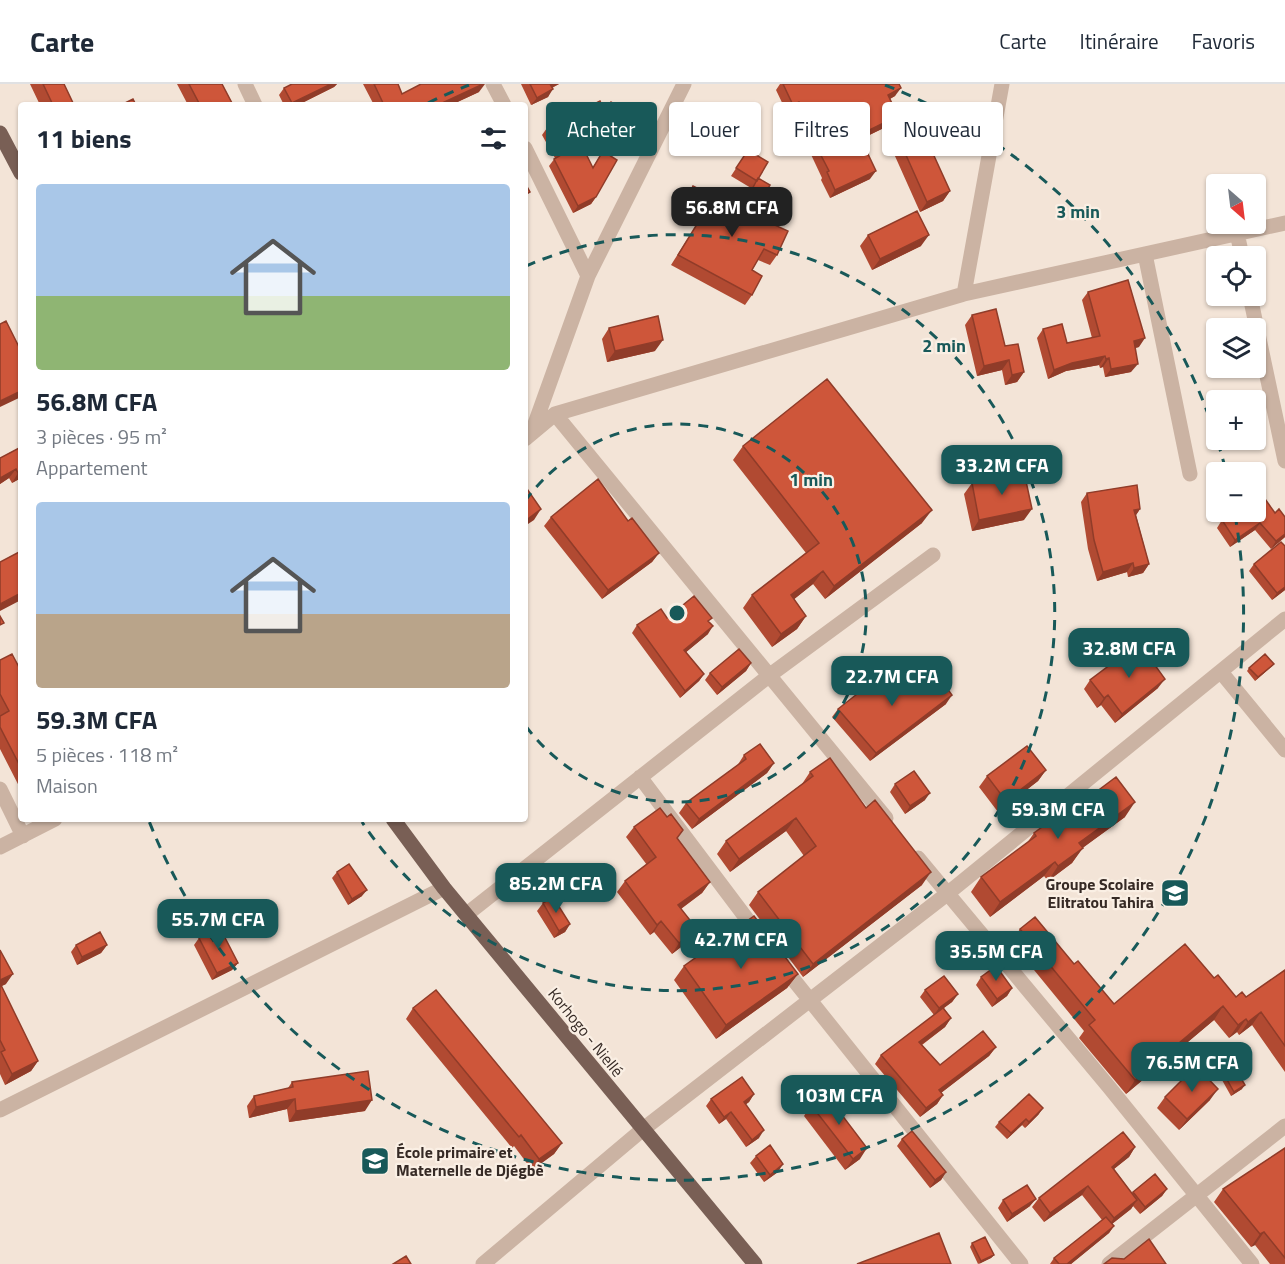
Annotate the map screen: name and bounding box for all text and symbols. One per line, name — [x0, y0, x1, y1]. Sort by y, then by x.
text: Carte — [30, 20, 94, 63]
text: Carte — [999, 25, 1047, 57]
text: Itinéraire — [1080, 25, 1159, 57]
text: Favoris — [1192, 25, 1255, 57]
chip: Acheter — [546, 102, 657, 156]
chip: Louer — [669, 102, 761, 156]
chip: Filtres — [773, 102, 870, 156]
chip: Nouveau — [882, 102, 1003, 156]
text: 11 biens — [36, 119, 132, 158]
icon: filters — [477, 122, 510, 155]
north arrow — [1206, 174, 1266, 234]
map controls — [1206, 174, 1266, 522]
pin: 56.8M CFA — [663, 187, 801, 238]
text: 56.8M CFA — [685, 191, 779, 222]
text: 3 min — [1056, 198, 1100, 225]
icon: home — [219, 223, 327, 331]
button: locate — [1206, 246, 1266, 306]
button: layers — [1206, 318, 1266, 378]
text: 2 min — [922, 332, 966, 359]
text: 56.8M CFA — [36, 382, 157, 421]
button: + — [1206, 390, 1266, 450]
text: 3 pièces · 95 m² — [36, 421, 167, 452]
pin: 33.2M CFA — [933, 445, 1071, 496]
text: 33.2M CFA — [955, 449, 1049, 480]
text: Appartement — [36, 452, 148, 483]
button: − — [1206, 462, 1266, 522]
text: 1 min — [789, 466, 833, 493]
icon: home — [219, 541, 327, 649]
centre of rings — [667, 603, 687, 623]
pin: 32.8M CFA — [1060, 628, 1198, 679]
text: 32.8M CFA — [1082, 632, 1176, 663]
pin: 22.7M CFA — [823, 656, 961, 707]
text: 22.7M CFA — [845, 660, 939, 691]
text: 59.3M CFA — [36, 700, 157, 739]
text: 5 pièces · 118 m² — [36, 739, 178, 770]
text: Maison — [36, 770, 98, 801]
pin: 59.3M CFA — [989, 789, 1127, 840]
text: 59.3M CFA — [1011, 793, 1105, 824]
pin: 85.2M CFA — [487, 863, 625, 914]
text: 85.2M CFA — [509, 867, 603, 898]
place label: Groupe Scolaire Elitratou Tahira — [1046, 872, 1154, 914]
school or university icon: Groupe Scolaire Elitratou Tahira — [1159, 877, 1191, 909]
pin: 55.7M CFA — [149, 899, 287, 950]
text: 55.7M CFA — [171, 903, 265, 934]
pin: 42.7M CFA — [672, 919, 810, 970]
text: 42.7M CFA — [694, 923, 788, 954]
pin: 35.5M CFA — [927, 931, 1065, 982]
text: 35.5M CFA — [949, 935, 1043, 966]
street label: Korhogo - Niellé — [543, 982, 629, 1082]
pin: 76.5M CFA — [1123, 1042, 1261, 1093]
text: 76.5M CFA — [1145, 1046, 1239, 1077]
pin: 103M CFA — [777, 1075, 901, 1126]
text: 103M CFA — [795, 1079, 883, 1110]
place label: École primaire et Maternelle de Djégbè — [396, 1140, 544, 1182]
school or university icon: École primaire et Maternelle de Djégbè — [359, 1145, 391, 1177]

